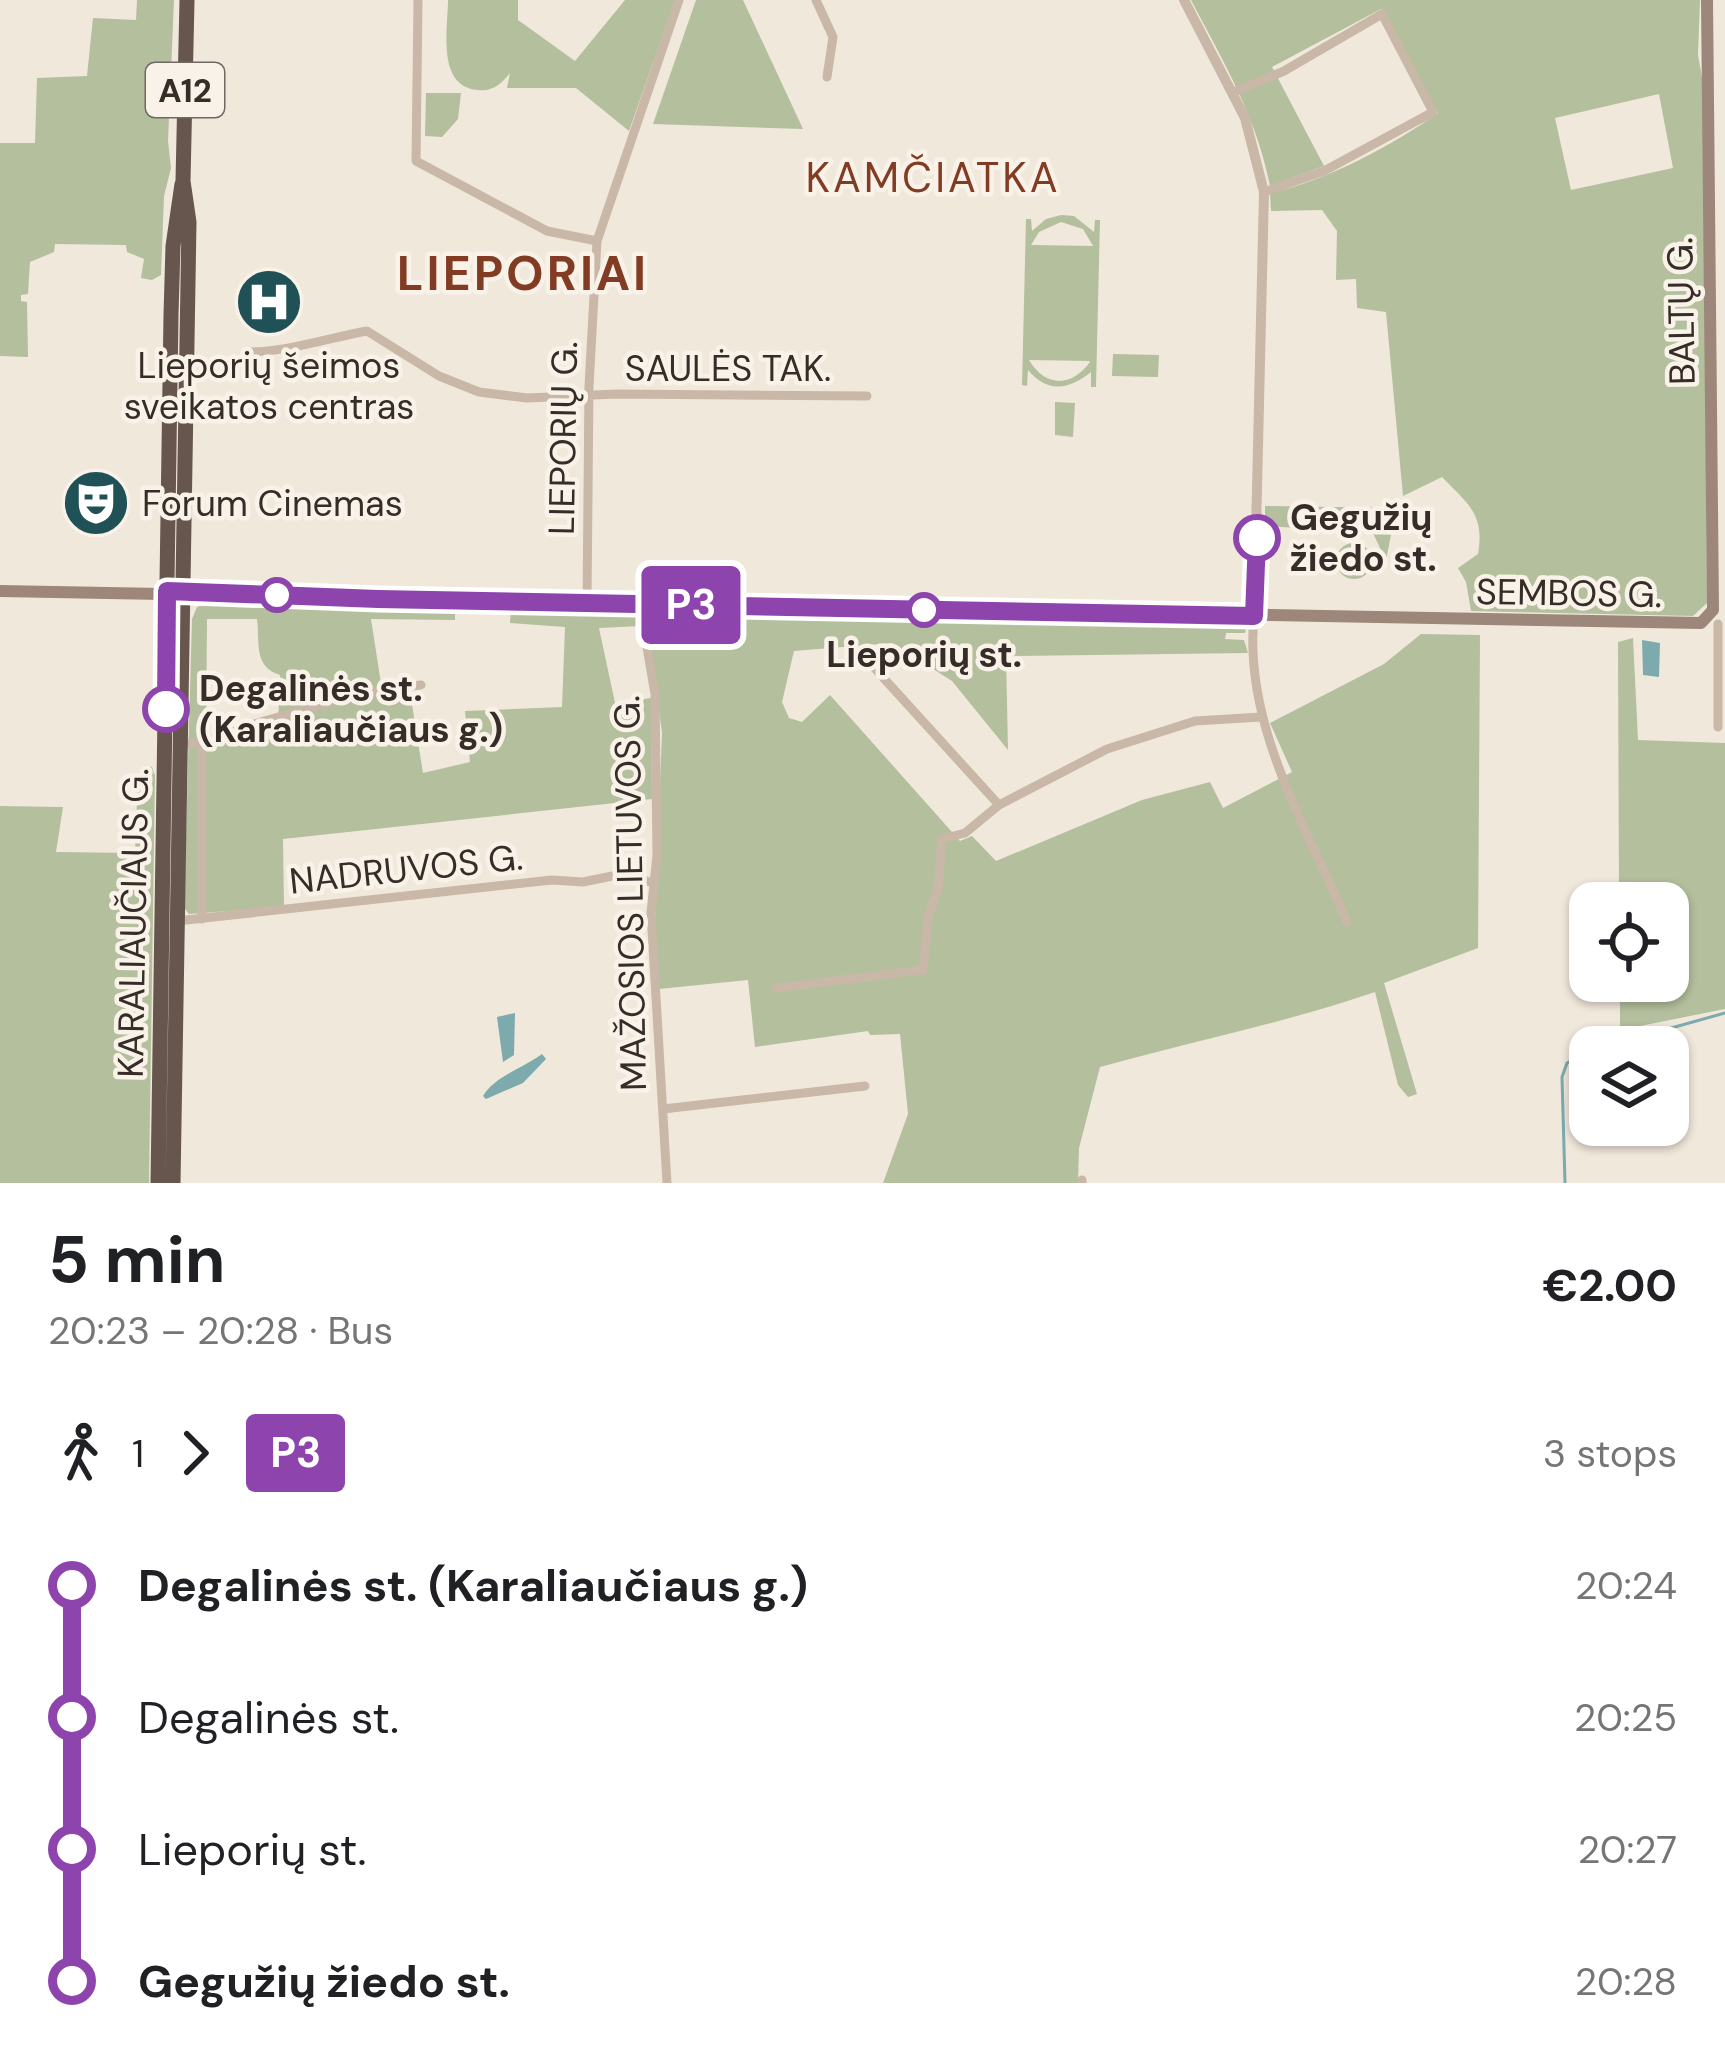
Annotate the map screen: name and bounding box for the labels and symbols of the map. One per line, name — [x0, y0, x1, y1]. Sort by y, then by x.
road number: A12 — [146, 63, 224, 117]
district label: KAMČIATKA — [805, 150, 1061, 205]
street label: BALTŲ G. — [1656, 237, 1706, 385]
district label: LIEPORIAI — [397, 242, 649, 305]
hospital icon: Lieporių šeimos sveikatos centras — [234, 267, 304, 337]
street label: LIEPORIŲ G. — [538, 341, 588, 535]
place label: Lieporių šeimos sveikatos centras — [124, 342, 414, 430]
street label: SAULĖS TAK. — [625, 345, 831, 392]
theatre icon: Forum Cinemas — [61, 468, 131, 538]
place label: Forum Cinemas — [142, 480, 403, 527]
place label: Gegužių žiedo st. — [1290, 494, 1436, 582]
marker: Gegužių žiedo st. — [1235, 516, 1279, 560]
line badge: P3 — [637, 566, 745, 644]
street label: SEMBOS G. — [1476, 568, 1662, 618]
unlabelled marker — [261, 579, 293, 611]
marker: Lieporių st. — [908, 594, 940, 626]
place label: Lieporių st. — [826, 631, 1022, 678]
place label: Degalinės st. (Karaliaučiaus g.) — [199, 665, 503, 753]
marker: Degalinės st. (Karaliaučiaus g.) — [144, 687, 188, 731]
street label: MAŽOSIOS LIETUVOS G. — [603, 695, 657, 1091]
street label: KARALIAUČIAUS G. — [107, 768, 159, 1078]
street label: NADRUVOS G. — [287, 833, 525, 905]

